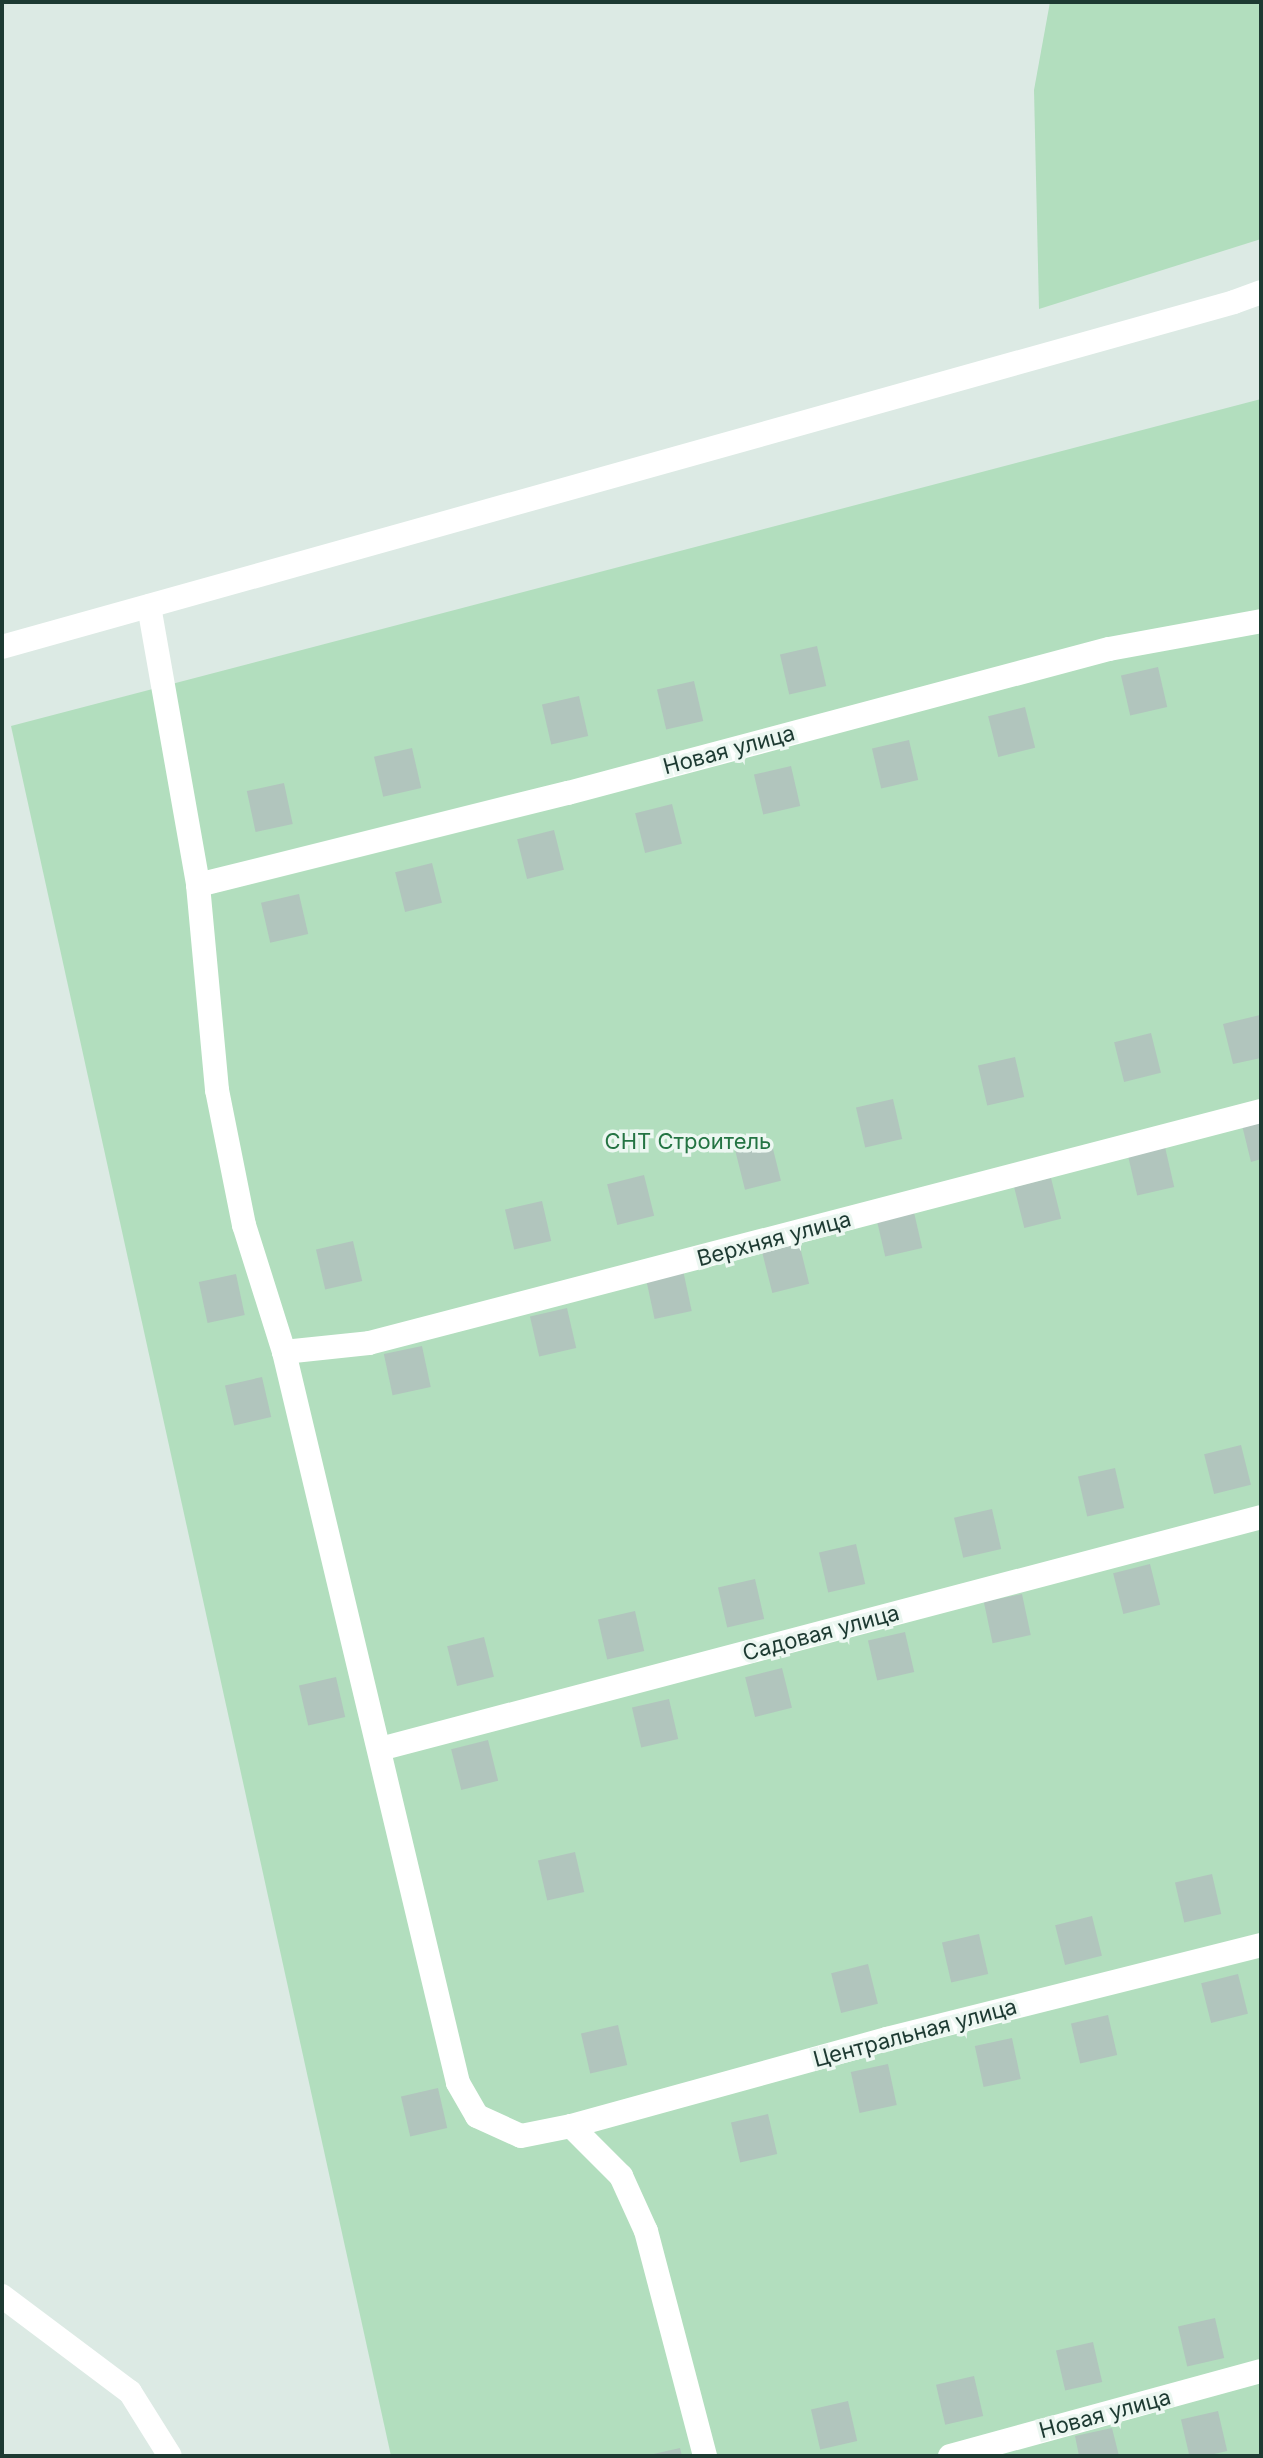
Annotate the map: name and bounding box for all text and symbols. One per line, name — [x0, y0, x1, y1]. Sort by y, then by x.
street label: Новая улица — [660, 720, 798, 780]
park label: СНТ Строитель — [605, 1129, 771, 1155]
street label: Верхняя улица — [694, 1206, 854, 1272]
street label: Садовая улица — [740, 1599, 902, 1667]
street label: Центральная улица — [810, 1993, 1020, 2073]
street label: Новая улица — [1036, 2384, 1174, 2444]

